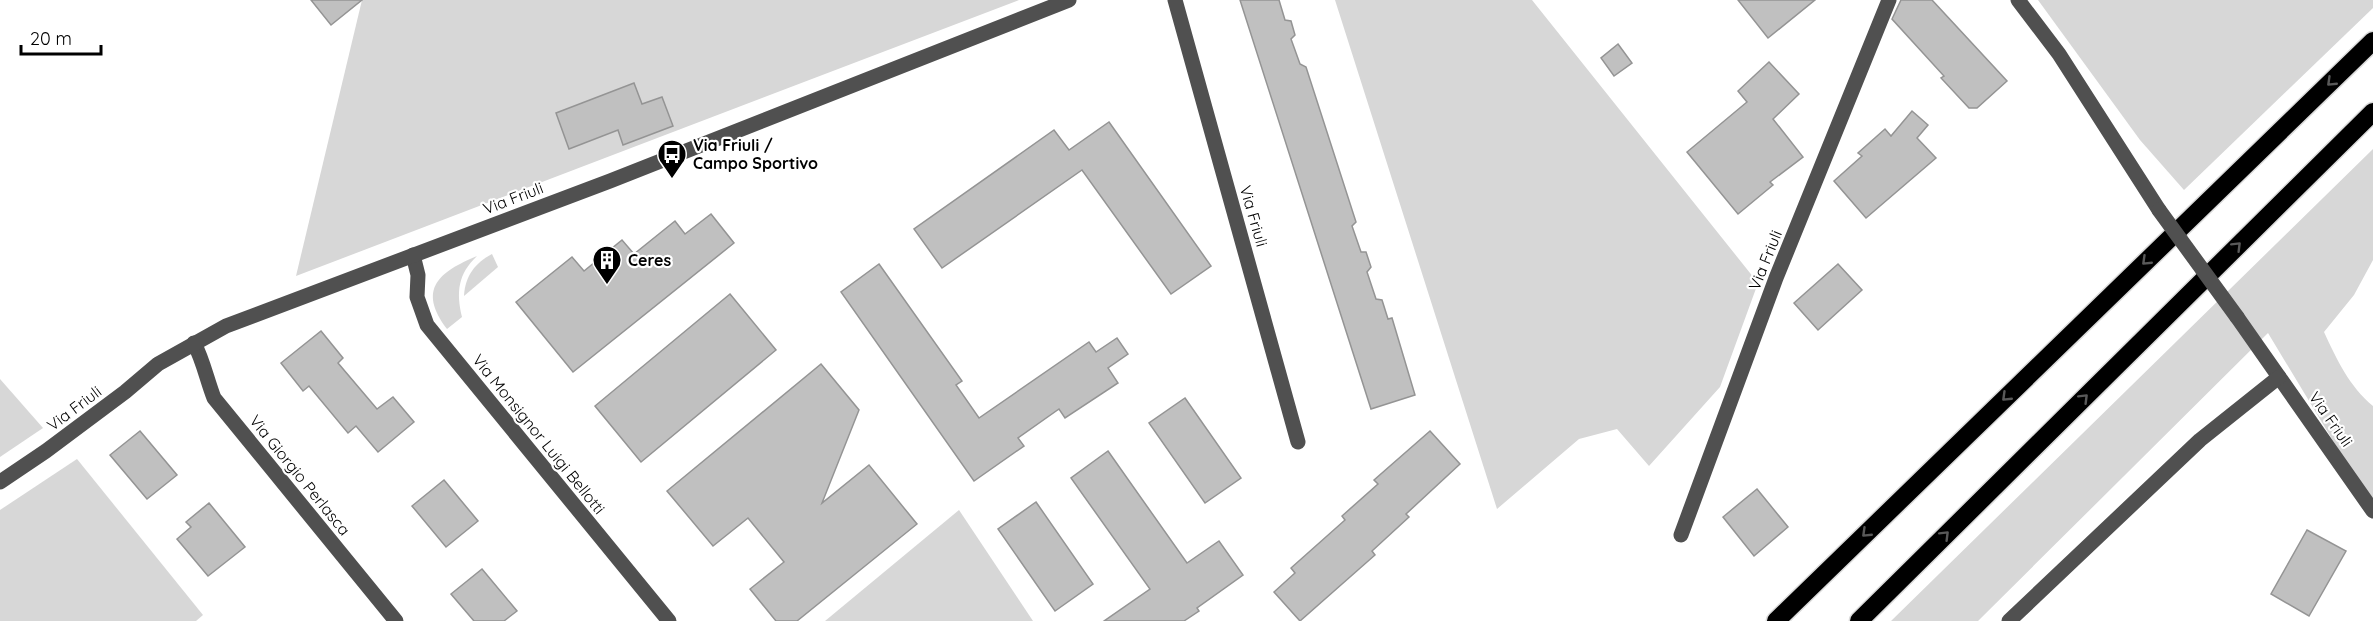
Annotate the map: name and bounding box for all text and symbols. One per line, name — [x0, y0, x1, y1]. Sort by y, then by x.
scale bar — [21, 18, 100, 56]
text: 20 m — [30, 27, 72, 50]
one-way arrow — [2328, 74, 2339, 85]
place label: Via Friuli / Campo Sportivo — [693, 135, 818, 173]
bus stop icon: Via Friuli / Campo Sportivo — [656, 138, 688, 180]
street label: Via Friuli — [480, 177, 546, 219]
street label: Via Friuli — [1236, 183, 1272, 249]
street label: Via Friuli — [1744, 227, 1786, 293]
one-way arrow — [2230, 243, 2241, 254]
building icon: Ceres — [591, 244, 623, 286]
place label: Ceres — [628, 250, 672, 270]
one-way arrow — [2142, 254, 2153, 265]
street label: Via Monsignor Luigi Bellotti — [468, 350, 610, 518]
street label: Via Friuli — [43, 381, 105, 435]
street label: Via Friuli — [2305, 388, 2357, 450]
one-way arrow — [2003, 390, 2014, 401]
one-way arrow — [2076, 395, 2087, 406]
street label: Via Giorgio Perlasca — [245, 411, 355, 539]
one-way arrow — [1863, 526, 1874, 537]
one-way arrow — [1938, 532, 1949, 543]

